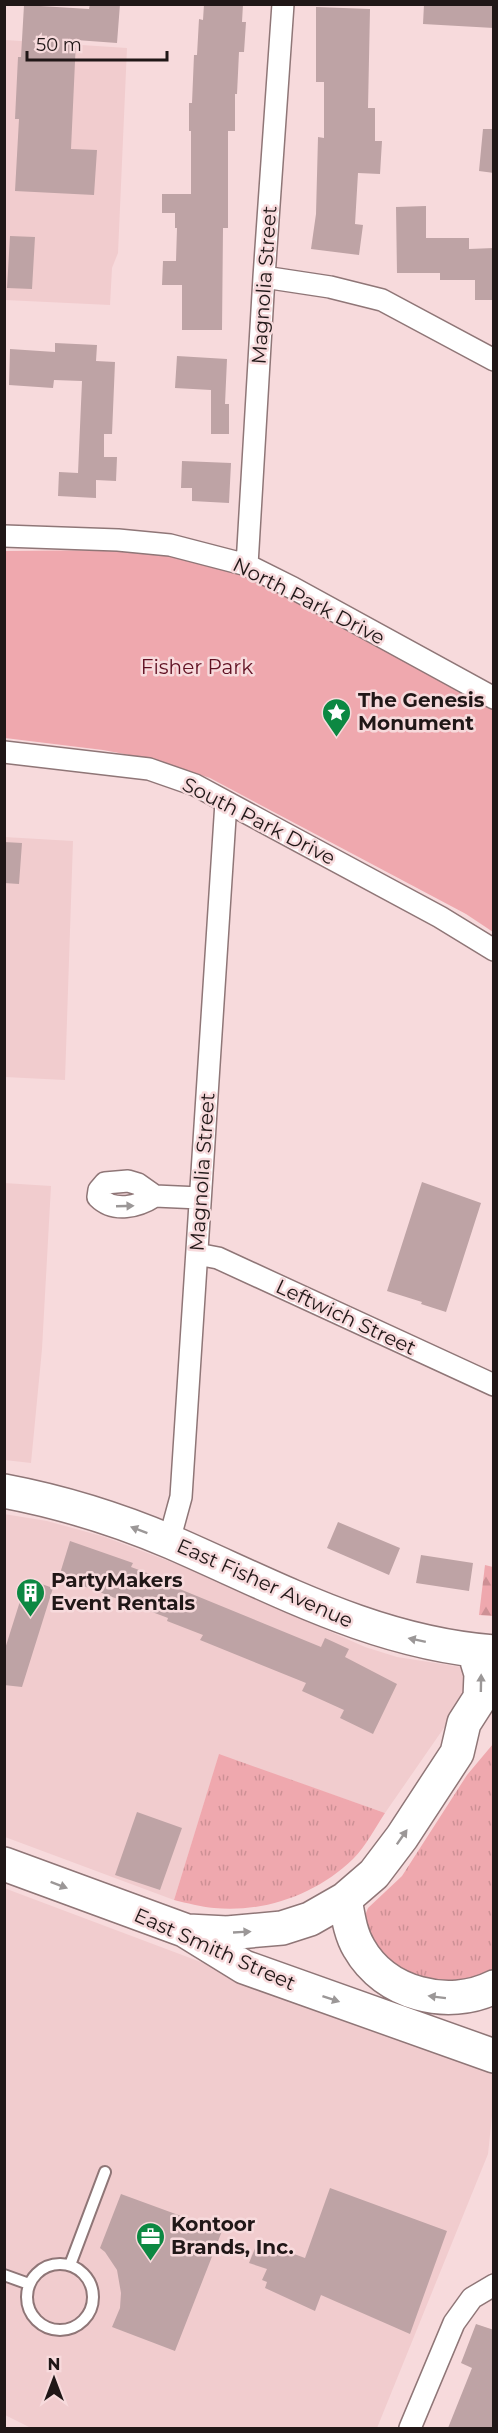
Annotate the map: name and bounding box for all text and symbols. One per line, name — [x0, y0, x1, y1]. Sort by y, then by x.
scale bar — [27, 24, 166, 62]
text: 50 m — [36, 34, 82, 56]
street label: Magnolia Street — [246, 205, 282, 365]
street label: North Park Drive — [229, 552, 389, 650]
park label: Fisher Park — [141, 655, 253, 679]
place label: The Genesis Monument — [358, 688, 485, 735]
place icon: The Genesis Monument — [321, 696, 353, 738]
street label: South Park Drive — [178, 772, 340, 870]
street label: Magnolia Street — [184, 1092, 220, 1252]
one-way arrow — [115, 1201, 134, 1210]
street label: Leftwich Street — [272, 1274, 420, 1360]
one-way arrow — [129, 1524, 147, 1534]
street label: East Fisher Avenue — [173, 1533, 357, 1633]
place label: PartyMakers Event Rentals — [51, 1568, 196, 1615]
building icon: PartyMakers Event Rentals — [14, 1576, 46, 1618]
one-way arrow — [408, 1635, 426, 1645]
one-way arrow — [476, 1674, 486, 1693]
one-way arrow — [396, 1829, 408, 1845]
one-way arrow — [50, 1880, 68, 1890]
street label: East Smith Street — [131, 1903, 299, 1995]
one-way arrow — [233, 1928, 252, 1937]
one-way arrow — [428, 1992, 447, 2002]
one-way arrow — [322, 1995, 340, 2004]
place label: Kontoor Brands, Inc. — [171, 2212, 294, 2259]
office icon: Kontoor Brands, Inc. — [134, 2220, 166, 2262]
north arrow — [24, 2349, 84, 2409]
text: N — [48, 2355, 60, 2374]

